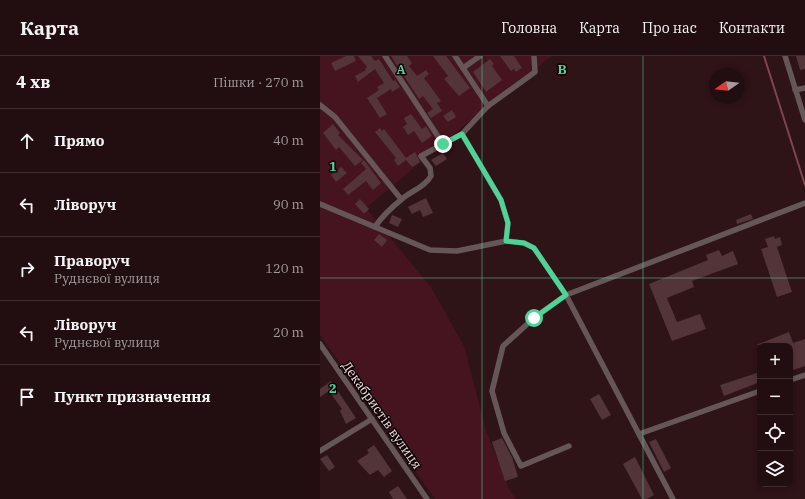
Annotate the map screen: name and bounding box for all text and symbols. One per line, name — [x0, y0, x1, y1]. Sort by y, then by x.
text: Карта — [20, 16, 79, 40]
text: Головна — [501, 19, 557, 37]
text: Карта — [579, 19, 620, 37]
text: Про нас — [642, 19, 697, 37]
text: Контакти — [719, 19, 785, 37]
text: A — [396, 61, 406, 78]
text: B — [557, 61, 567, 78]
north arrow — [709, 68, 745, 104]
text: 4 хв — [16, 71, 50, 93]
text: Пішки · 270 m — [213, 74, 304, 91]
icon: ahead — [16, 130, 38, 152]
text: Прямо — [54, 131, 105, 150]
text: 40 m — [273, 132, 304, 149]
route end — [434, 135, 452, 153]
text: 1 — [329, 158, 337, 175]
icon: left — [16, 194, 38, 216]
text: Ліворуч — [54, 195, 116, 214]
text: 90 m — [273, 196, 304, 213]
text: Праворуч — [54, 251, 130, 270]
icon: right — [16, 258, 38, 280]
text: 120 m — [265, 260, 304, 277]
text: Руднєвої вулиця — [54, 270, 160, 287]
route start — [525, 309, 543, 327]
text: Ліворуч — [54, 315, 116, 334]
icon: left — [16, 322, 38, 344]
text: 20 m — [273, 324, 304, 341]
text: Руднєвої вулиця — [54, 334, 160, 351]
map controls — [757, 343, 793, 487]
button: + — [757, 343, 793, 379]
street label: Декабристів вулиця — [338, 358, 426, 472]
button: − — [757, 379, 793, 415]
text: 2 — [329, 380, 337, 397]
icon: arrive — [16, 386, 38, 408]
text: Пункт призначення — [54, 387, 211, 406]
button: locate — [757, 415, 793, 451]
button: layers — [757, 451, 793, 487]

